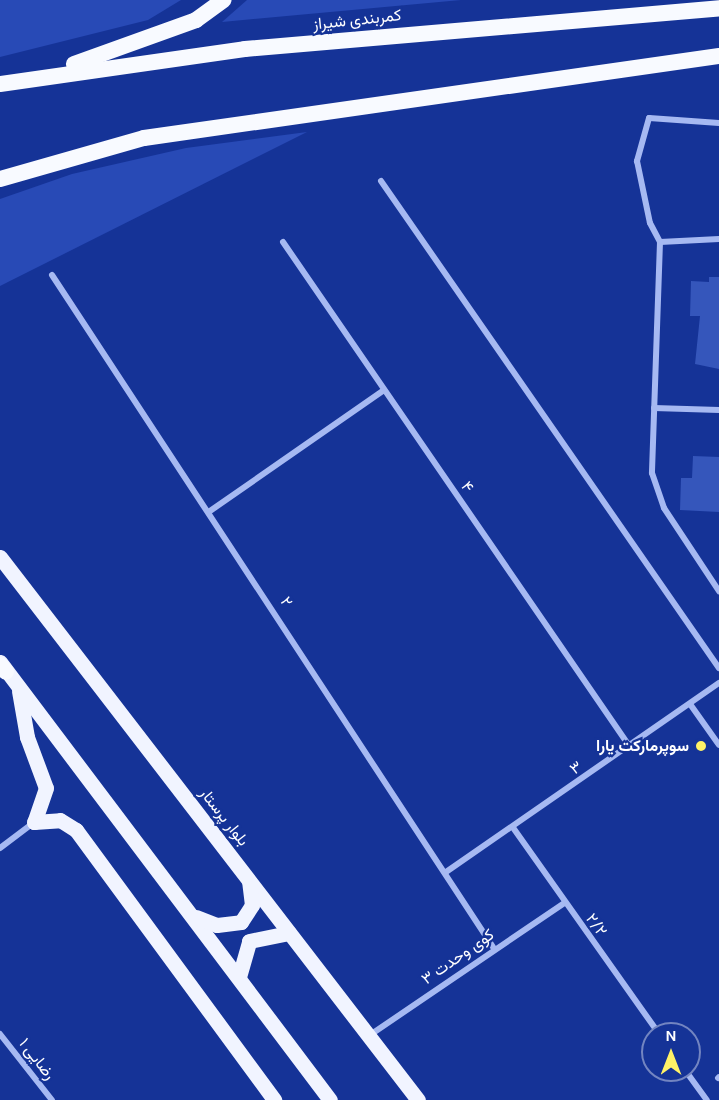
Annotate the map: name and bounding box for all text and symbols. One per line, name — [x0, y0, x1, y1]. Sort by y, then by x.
street label: کمربندی شیراز — [312, 6, 402, 34]
street label: ۴ — [457, 478, 477, 496]
street label: ۲ — [276, 593, 296, 611]
place label: سوپرمارکت یارا — [596, 736, 689, 756]
marker: سوپرمارکت یارا — [694, 739, 708, 753]
street label: ۳ — [566, 757, 586, 779]
street label: بلوار پرستار — [195, 784, 253, 850]
street label: ۲/۲ — [581, 910, 611, 940]
street label: کوی وحدت ۳ — [418, 925, 498, 989]
north arrow — [641, 1022, 701, 1082]
text: N — [665, 1026, 677, 1045]
street label: رضایی ۱ — [15, 1034, 59, 1084]

